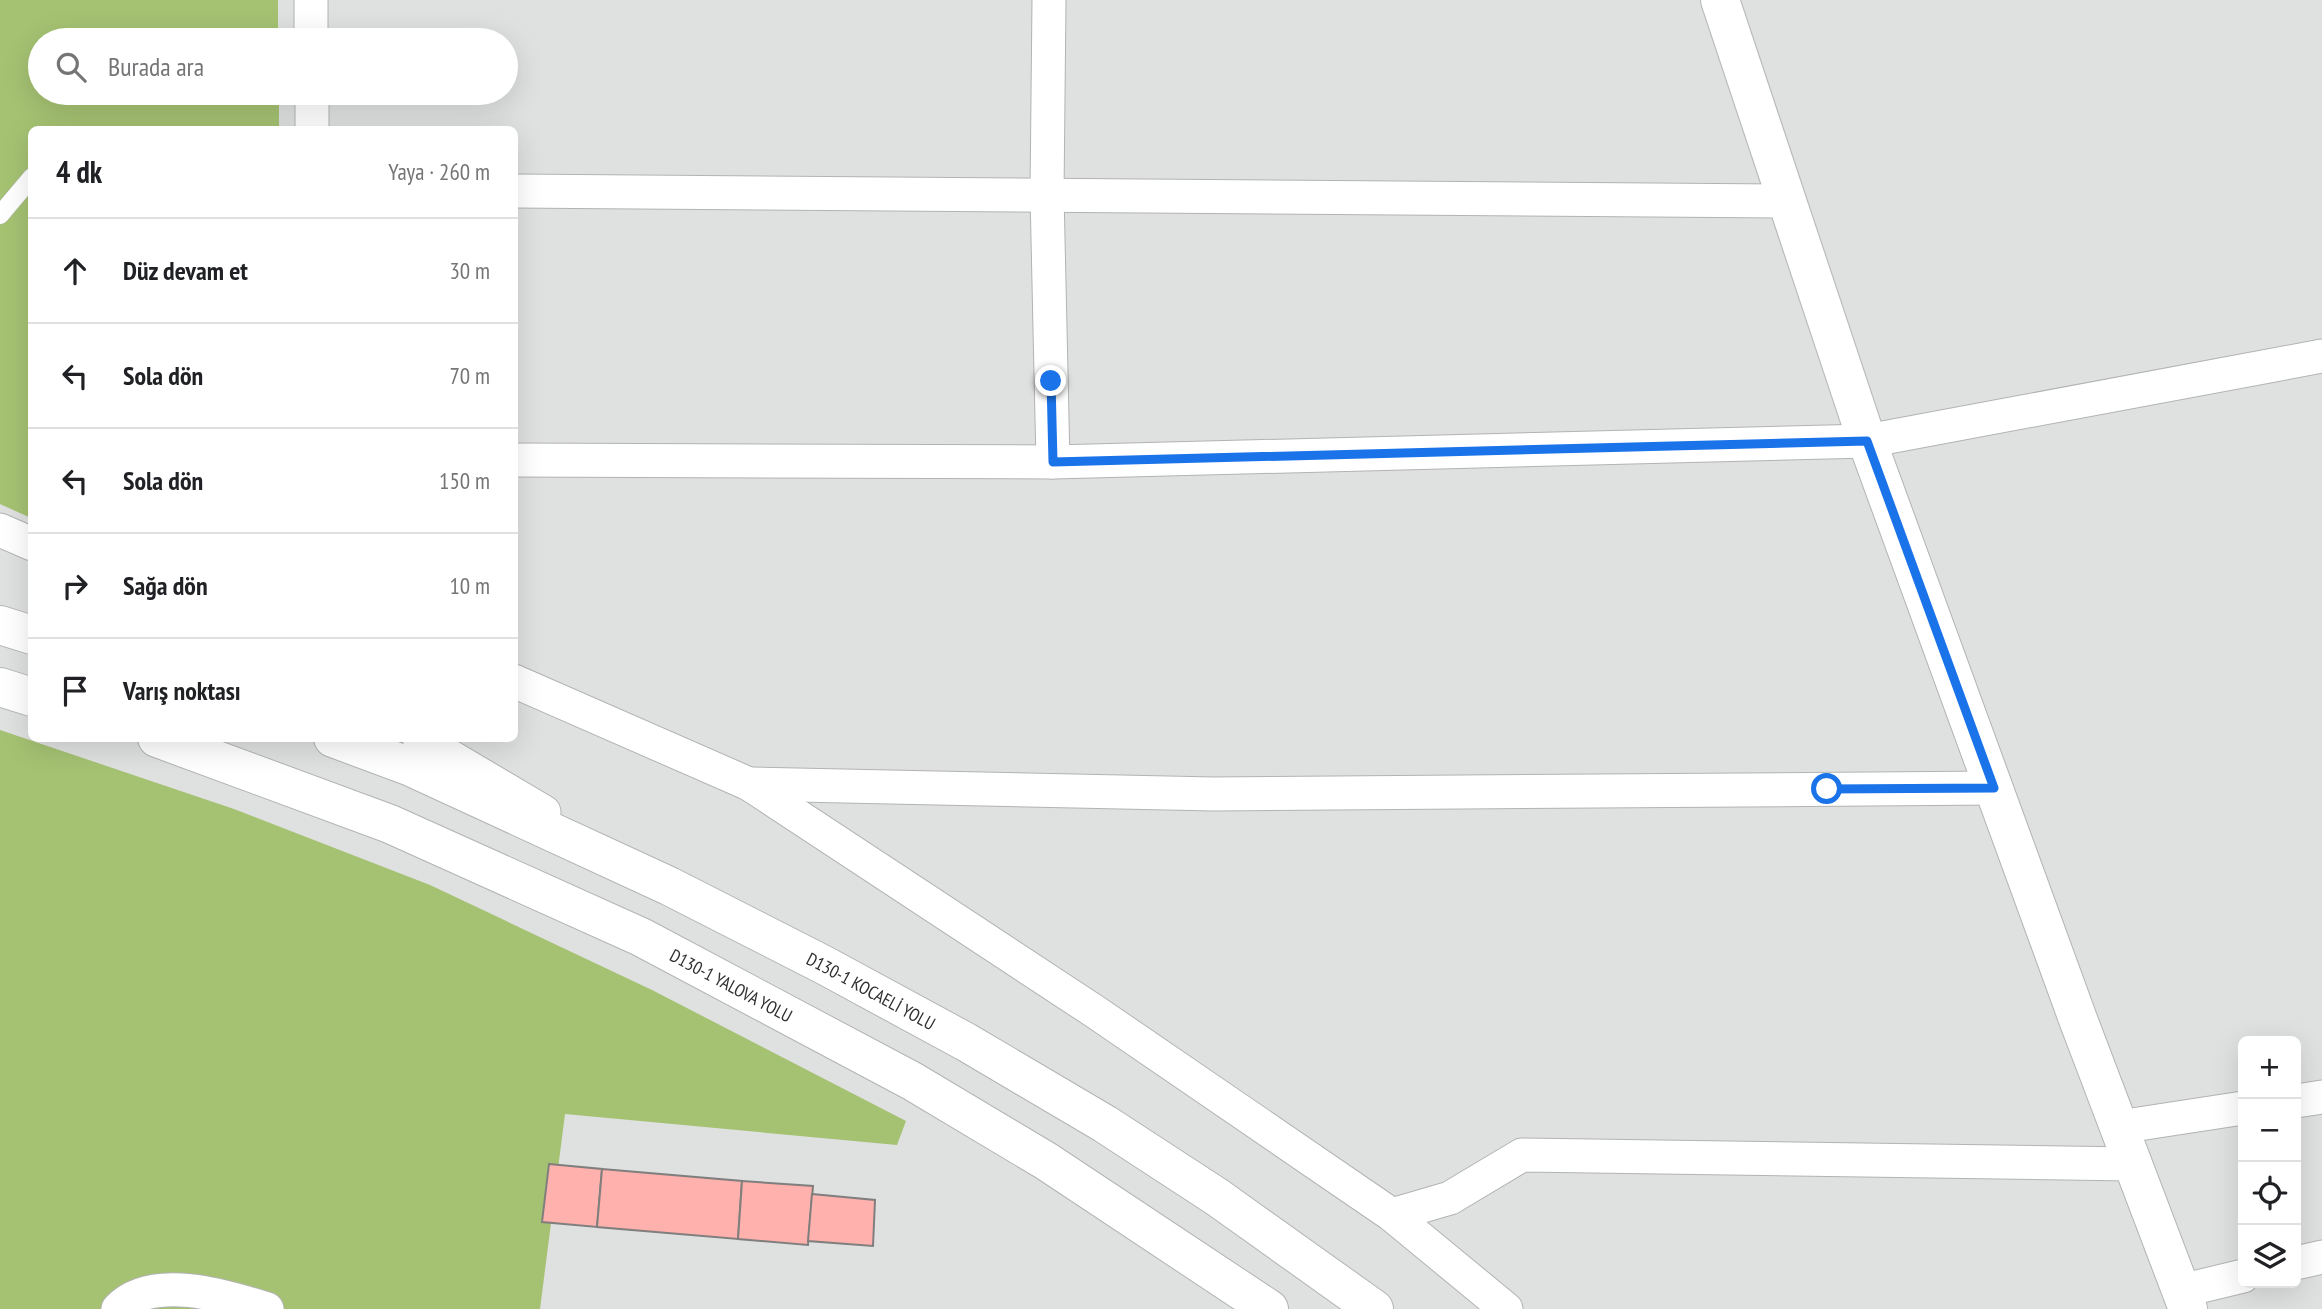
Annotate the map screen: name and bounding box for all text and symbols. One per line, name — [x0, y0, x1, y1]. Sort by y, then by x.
search box — [28, 28, 518, 105]
icon: search — [52, 48, 90, 86]
text: Burada ara — [108, 50, 204, 83]
text: 4 dk — [56, 152, 102, 191]
text: Yaya · 260 m — [388, 157, 490, 186]
icon: ahead — [56, 252, 94, 290]
text: Düz devam et — [123, 254, 248, 287]
text: 30 m — [449, 256, 490, 285]
icon: left — [56, 357, 94, 395]
text: Sola dön — [123, 359, 203, 392]
text: 70 m — [449, 361, 490, 390]
route end — [1035, 365, 1066, 396]
icon: left — [56, 462, 94, 500]
text: Sola dön — [123, 464, 203, 497]
text: 150 m — [439, 466, 490, 495]
icon: right — [56, 567, 94, 605]
text: Sağa dön — [123, 569, 208, 602]
text: 10 m — [449, 571, 490, 600]
icon: arrive — [56, 672, 94, 710]
text: Varış noktası — [123, 674, 241, 707]
route start — [1811, 773, 1842, 804]
street label: D130-1 YALOVA YOLU — [666, 943, 797, 1027]
street label: D130-1 KOCAELİ YOLU — [803, 947, 939, 1035]
map controls — [2238, 1036, 2301, 1288]
button: + — [2238, 1036, 2301, 1099]
button: − — [2238, 1099, 2301, 1162]
button: locate — [2238, 1162, 2301, 1225]
button: layers — [2238, 1225, 2301, 1288]

